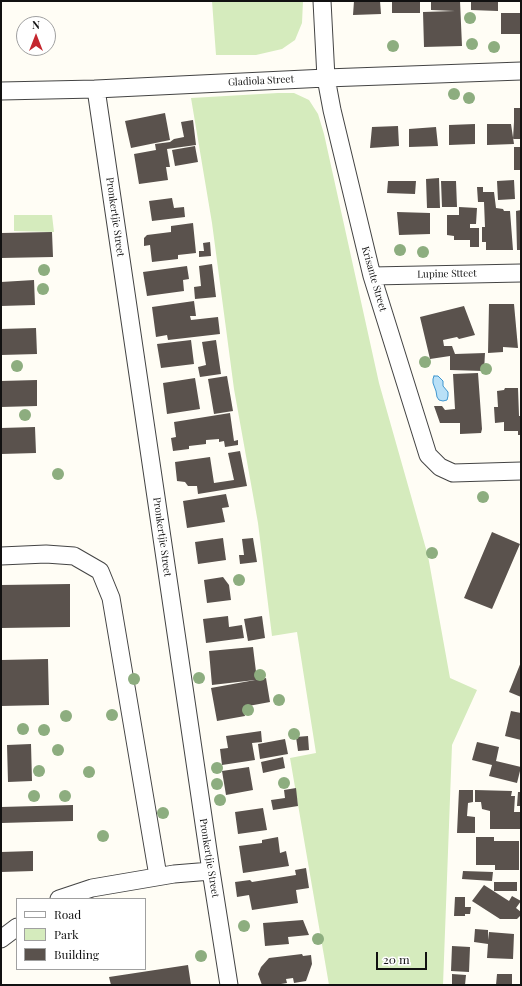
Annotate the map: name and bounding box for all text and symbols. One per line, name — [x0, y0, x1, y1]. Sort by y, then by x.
north arrow — [16, 16, 56, 56]
text: N — [32, 17, 40, 32]
street label: Gladiola Street — [228, 73, 294, 89]
street label: Pronkertjie Street — [103, 176, 127, 258]
street label: Krisante Street — [359, 245, 389, 313]
street label: Lupine Stteet — [417, 267, 477, 281]
street label: Pronkertjie Street — [150, 496, 174, 578]
street label: Pronkertjie Street — [197, 817, 221, 899]
legend — [16, 898, 146, 970]
text: Road — [54, 906, 81, 922]
text: Park — [54, 926, 79, 942]
scale bar — [378, 944, 429, 970]
text: Building — [54, 946, 99, 962]
text: 20 m — [383, 951, 410, 967]

